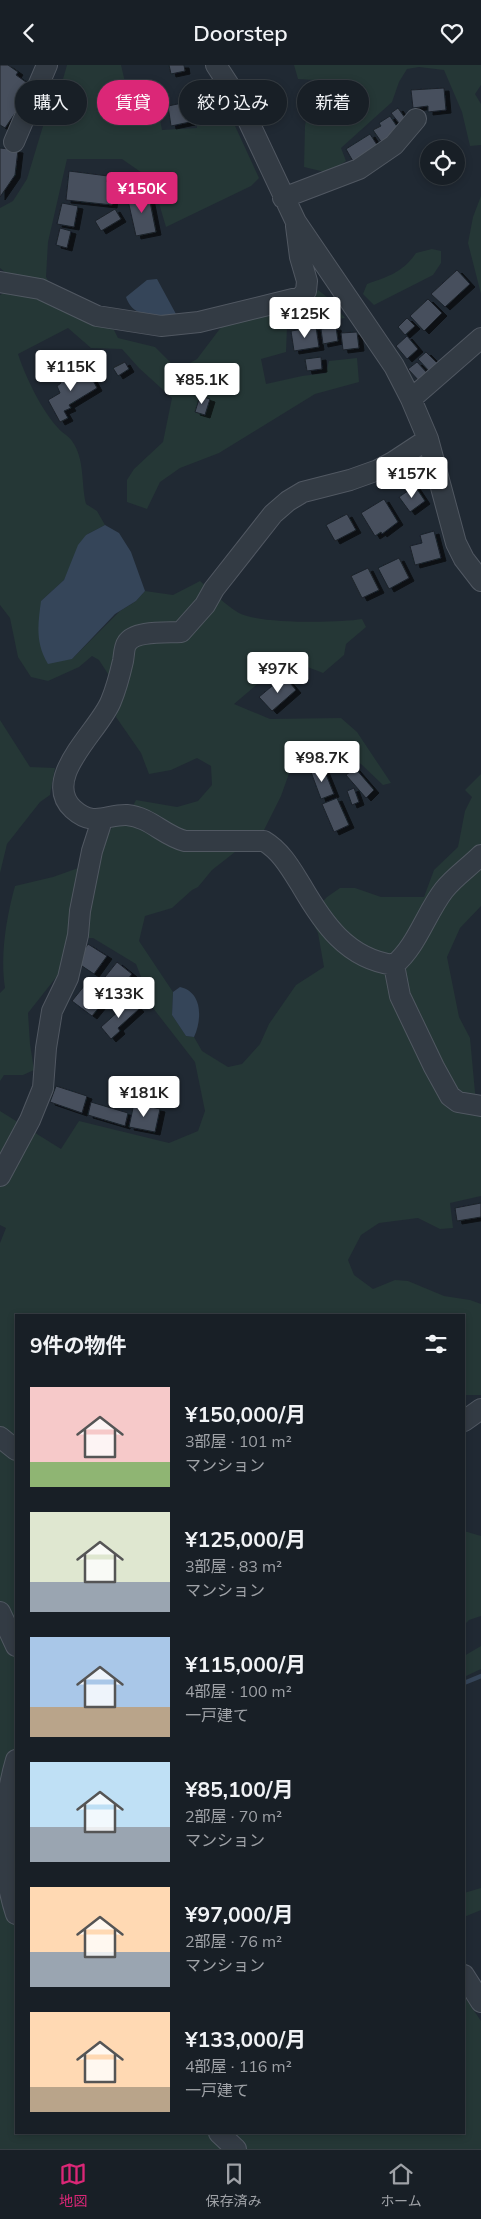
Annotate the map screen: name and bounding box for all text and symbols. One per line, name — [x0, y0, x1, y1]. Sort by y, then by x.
icon: back — [15, 19, 43, 47]
text: Doorstep — [193, 19, 288, 47]
icon: heart — [438, 19, 466, 47]
chip: 購入 — [15, 80, 87, 125]
chip: 賃貸 — [97, 80, 169, 125]
chip: 絞り込み — [179, 80, 287, 125]
chip: 新着 — [297, 80, 369, 125]
map controls — [420, 140, 465, 185]
button: locate — [420, 140, 465, 185]
pin: ¥150K — [107, 171, 177, 214]
text: ¥150K — [117, 178, 167, 198]
pin: ¥125K — [270, 297, 340, 339]
text: ¥125K — [280, 303, 330, 323]
pin: ¥115K — [36, 349, 106, 392]
text: ¥115K — [46, 356, 96, 376]
pin: ¥85.1K — [161, 363, 243, 405]
text: ¥85.1K — [175, 369, 229, 389]
pin: ¥157K — [377, 457, 447, 499]
text: ¥157K — [387, 463, 437, 483]
pin: ¥97K — [248, 651, 308, 694]
text: ¥97K — [258, 658, 298, 678]
pin: ¥98.7K — [281, 741, 363, 783]
text: ¥98.7K — [295, 747, 349, 767]
pin: ¥133K — [84, 977, 154, 1019]
text: ¥133K — [94, 983, 144, 1003]
pin: ¥181K — [109, 1075, 179, 1118]
text: ¥181K — [119, 1082, 169, 1102]
icon: filters — [422, 1330, 450, 1358]
text: 9件の物件 — [30, 1332, 127, 1358]
text: ¥150,000/月 — [185, 1401, 306, 1427]
icon: home — [70, 1407, 130, 1467]
text: 3部屋 · 101 m² — [185, 1431, 292, 1451]
text: マンション — [185, 1455, 265, 1475]
text: ¥125,000/月 — [185, 1526, 306, 1552]
icon: home — [70, 1532, 130, 1592]
text: 3部屋 · 83 m² — [185, 1556, 282, 1576]
text: マンション — [185, 1580, 265, 1600]
text: ¥115,000/月 — [185, 1651, 306, 1677]
icon: home — [70, 1657, 130, 1717]
text: 4部屋 · 100 m² — [185, 1681, 292, 1701]
text: 一戸建て — [185, 1705, 249, 1725]
text: ¥85,100/月 — [185, 1776, 293, 1802]
icon: home — [70, 1782, 130, 1842]
text: 2部屋 · 70 m² — [185, 1806, 282, 1826]
text: マンション — [185, 1830, 265, 1850]
text: ¥97,000/月 — [185, 1901, 293, 1927]
icon: home — [70, 1907, 130, 1967]
text: 2部屋 · 76 m² — [185, 1931, 282, 1951]
text: マンション — [185, 1955, 265, 1975]
text: ¥133,000/月 — [185, 2026, 306, 2052]
icon: home — [70, 2032, 130, 2092]
text: 4部屋 · 116 m² — [185, 2056, 292, 2076]
text: 一戸建て — [185, 2080, 249, 2100]
tab: 地図 — [59, 2160, 87, 2210]
tab: 保存済み — [206, 2160, 262, 2210]
tab: ホーム — [380, 2160, 422, 2210]

